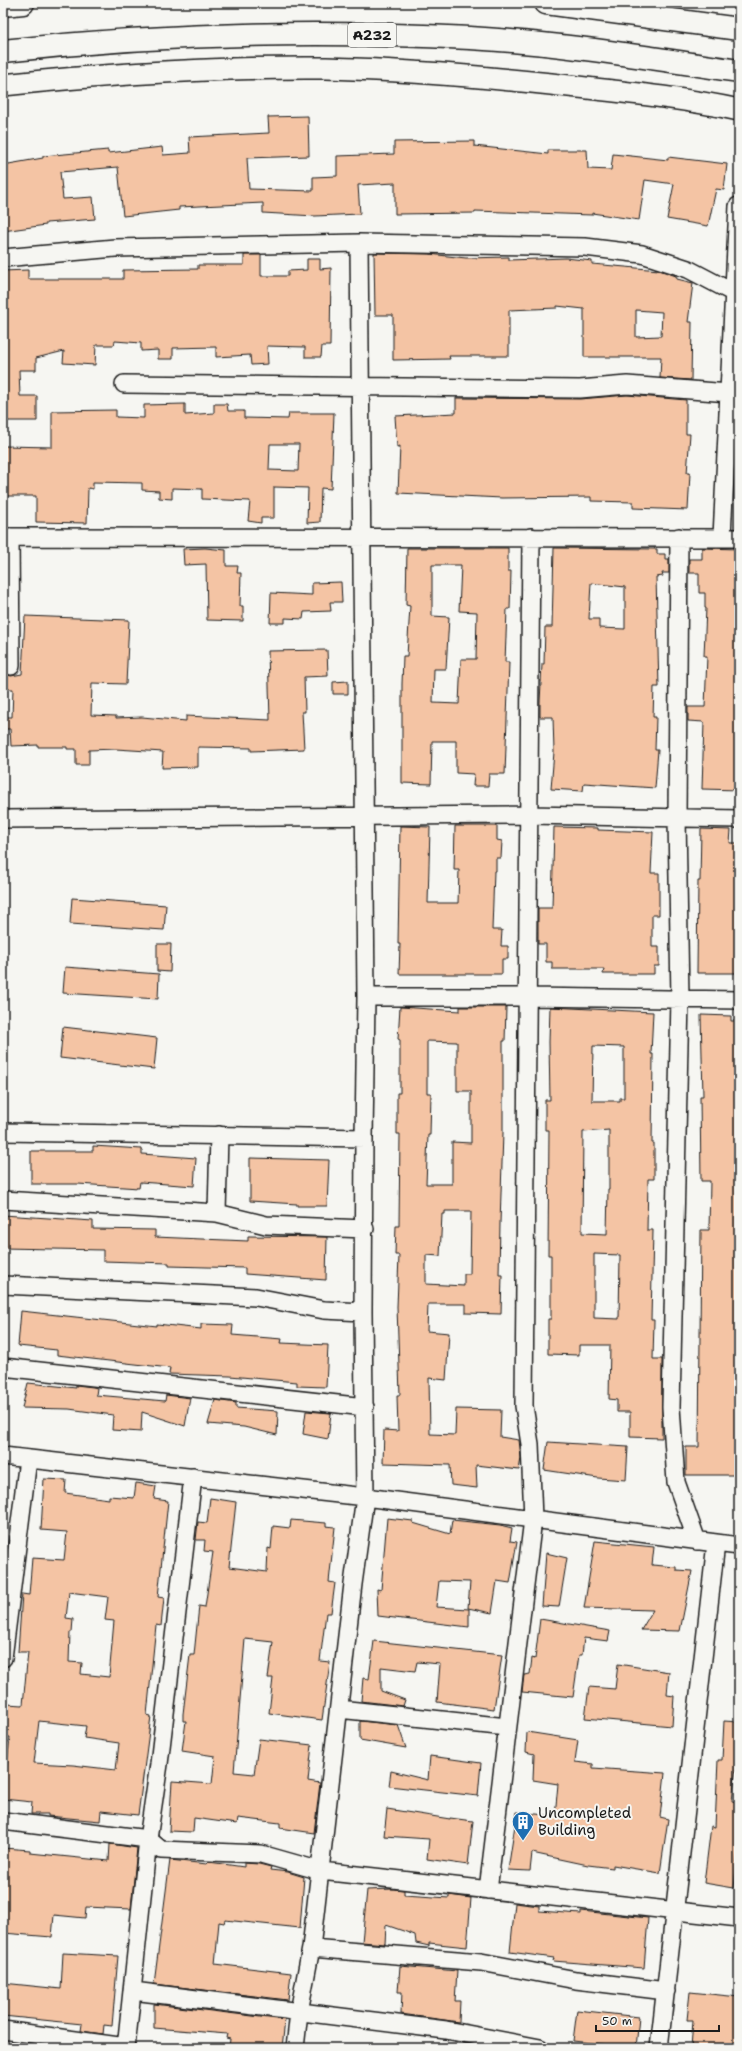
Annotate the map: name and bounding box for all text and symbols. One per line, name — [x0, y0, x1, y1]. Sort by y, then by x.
road number: A232 — [348, 23, 396, 47]
place label: Uncompleted Building — [538, 1803, 632, 1840]
building icon: Uncompleted Building — [510, 1809, 536, 1842]
scale bar — [596, 2007, 719, 2033]
text: 50 m — [602, 2013, 632, 2029]

